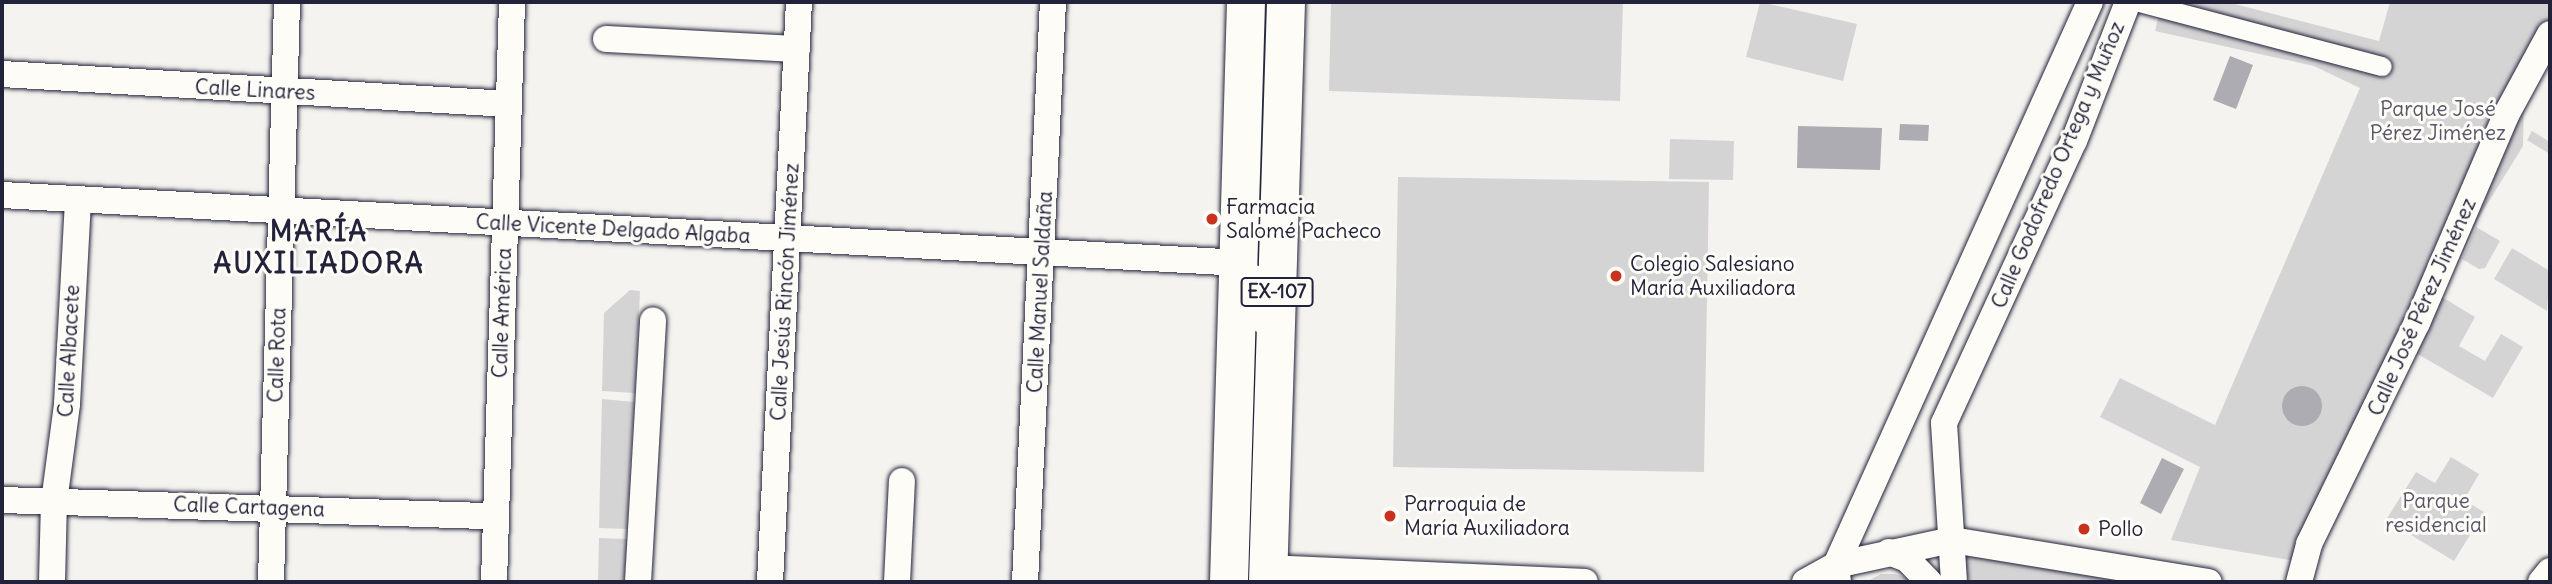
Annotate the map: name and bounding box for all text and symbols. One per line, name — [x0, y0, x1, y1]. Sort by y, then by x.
street label: Calle Godofredo Ortega y Muñoz — [1986, 18, 2130, 312]
street label: Calle Linares — [194, 74, 316, 106]
park label: Parque José Pérez Jiménez — [2370, 96, 2506, 146]
street label: Calle Jesús Rincón Jiménez — [766, 162, 804, 422]
street label: Calle Manuel Saldaña — [1022, 190, 1058, 394]
place label: Farmacia Salomé Pacheco — [1226, 194, 1381, 244]
street label: Calle José Pérez Jiménez — [2363, 194, 2481, 420]
street label: Calle Vicente Delgado Algaba — [475, 209, 751, 249]
marker: Farmacia Salomé Pacheco — [1204, 211, 1220, 227]
district label: MARÍA AUXILIADORA — [215, 214, 423, 280]
street label: Calle América — [487, 247, 517, 379]
place label: Colegio Salesiano María Auxiliadora — [1630, 251, 1796, 301]
marker: Colegio Salesiano María Auxiliadora — [1608, 268, 1624, 284]
road number: EX-107 — [1240, 276, 1314, 308]
street label: Calle Albacete — [53, 284, 85, 418]
street label: Calle Rota — [263, 307, 291, 403]
park label: Parque residencial — [2385, 488, 2487, 538]
place label: Parroquia de María Auxiliadora — [1404, 491, 1570, 541]
street label: Calle Cartagena — [173, 492, 325, 522]
marker: Parroquia de María Auxiliadora — [1382, 508, 1398, 524]
place label: Pollo — [2098, 516, 2143, 542]
marker: Pollo — [2076, 521, 2092, 537]

